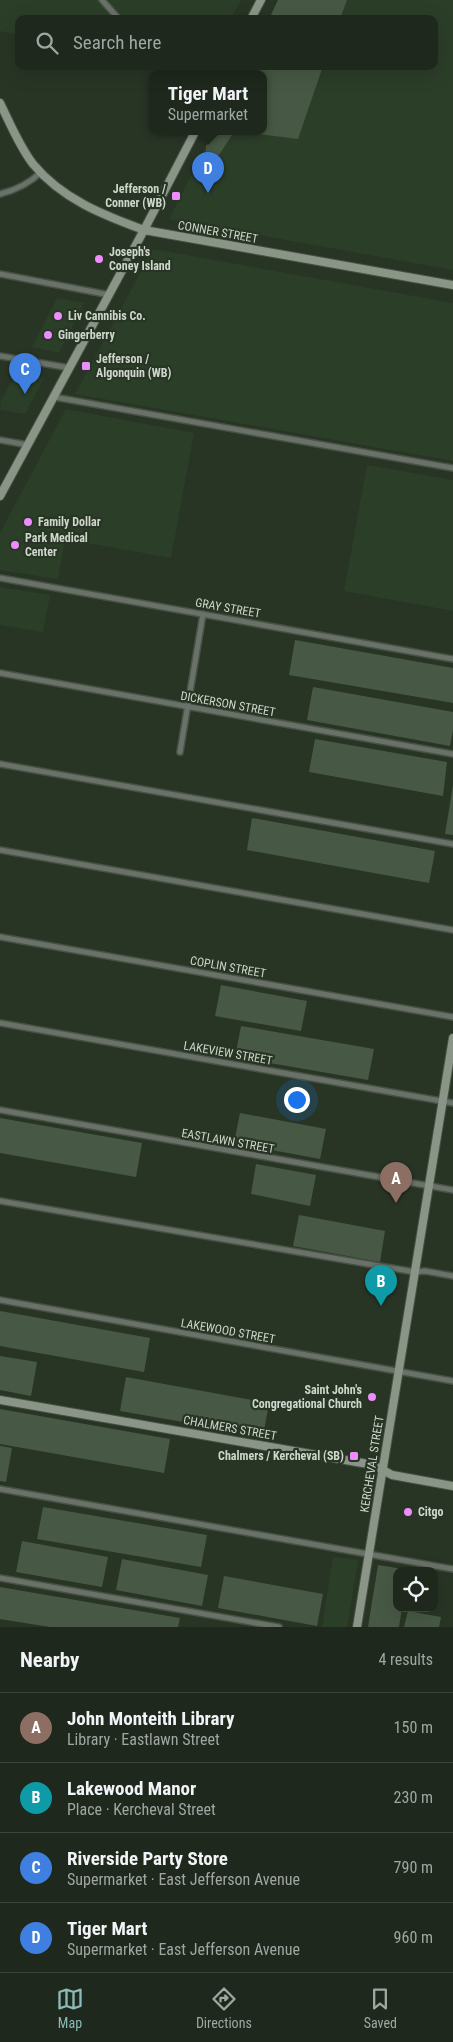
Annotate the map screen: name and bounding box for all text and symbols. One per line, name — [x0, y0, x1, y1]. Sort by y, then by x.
search box — [15, 15, 438, 70]
icon: search — [33, 29, 61, 57]
text: Search here — [73, 31, 161, 54]
popup — [149, 70, 267, 135]
text: Tiger Mart — [168, 82, 248, 105]
text: Supermarket — [168, 105, 248, 124]
pin: D — [192, 152, 224, 193]
place label: Jefferson / Conner (WB) — [105, 182, 166, 210]
marker: Jefferson / Conner (WB) — [170, 190, 182, 202]
street label: CONNER STREET — [177, 218, 259, 246]
place label: Joseph's Coney Island — [109, 245, 171, 273]
marker: Joseph's Coney Island — [93, 253, 105, 265]
place label: Liv Cannibis Co. — [68, 309, 146, 323]
marker: Liv Cannibis Co. — [52, 310, 64, 322]
place label: Gingerberry — [58, 328, 115, 342]
marker: Gingerberry — [42, 329, 54, 341]
place label: Jefferson / Algonquin (WB) — [96, 352, 171, 380]
pin: C — [9, 353, 41, 394]
marker: Jefferson / Algonquin (WB) — [80, 360, 92, 372]
place label: Family Dollar — [38, 515, 101, 529]
marker: Family Dollar — [22, 516, 34, 528]
place label: Park Medical Center — [25, 531, 88, 559]
marker: Park Medical Center — [9, 539, 21, 551]
street label: GRAY STREET — [194, 595, 262, 621]
street label: DICKERSON STREET — [179, 689, 277, 719]
street label: COPLIN STREET — [189, 953, 267, 981]
street label: LAKEVIEW STREET — [182, 1038, 274, 1068]
your location — [284, 1087, 310, 1113]
street label: EASTLAWN STREET — [180, 1126, 276, 1156]
pin: A — [380, 1162, 412, 1203]
pin: B — [365, 1265, 397, 1306]
street label: LAKEWOOD STREET — [180, 1316, 276, 1346]
place label: Saint John's Congregational Church — [252, 1383, 363, 1411]
marker: Saint John's Congregational Church — [366, 1391, 378, 1403]
street label: CHALMERS STREET — [182, 1413, 278, 1443]
street label: KERCHEVAL STREET — [357, 1415, 387, 1513]
place label: Chalmers / Kercheval (SB) — [218, 1449, 344, 1463]
marker: Chalmers / Kercheval (SB) — [348, 1450, 360, 1462]
place label: Citgo — [418, 1505, 444, 1519]
marker: Citgo — [402, 1506, 414, 1518]
map controls — [393, 1567, 438, 1612]
button: locate — [393, 1567, 438, 1612]
text: Nearby — [20, 1648, 79, 1672]
text: 4 results — [378, 1650, 433, 1669]
text: John Monteith Library — [67, 1707, 235, 1730]
text: A — [31, 1718, 41, 1737]
text: 150 m — [394, 1718, 433, 1737]
text: Library · Eastlawn Street — [67, 1730, 220, 1749]
text: Lakewood Manor — [67, 1777, 196, 1800]
text: B — [32, 1788, 40, 1807]
text: 230 m — [394, 1788, 433, 1807]
text: Place · Kercheval Street — [67, 1800, 216, 1819]
text: Riverside Party Store — [67, 1847, 228, 1870]
text: C — [31, 1858, 41, 1877]
text: 790 m — [394, 1858, 433, 1877]
text: Supermarket · East Jefferson Avenue — [67, 1870, 300, 1889]
text: Tiger Mart — [67, 1917, 147, 1940]
text: D — [31, 1928, 41, 1947]
text: 960 m — [394, 1928, 433, 1947]
text: Supermarket · East Jefferson Avenue — [67, 1940, 300, 1959]
tab: Map — [56, 1985, 84, 2031]
tab: Directions — [196, 1985, 252, 2031]
tab: Saved — [364, 1985, 397, 2031]

